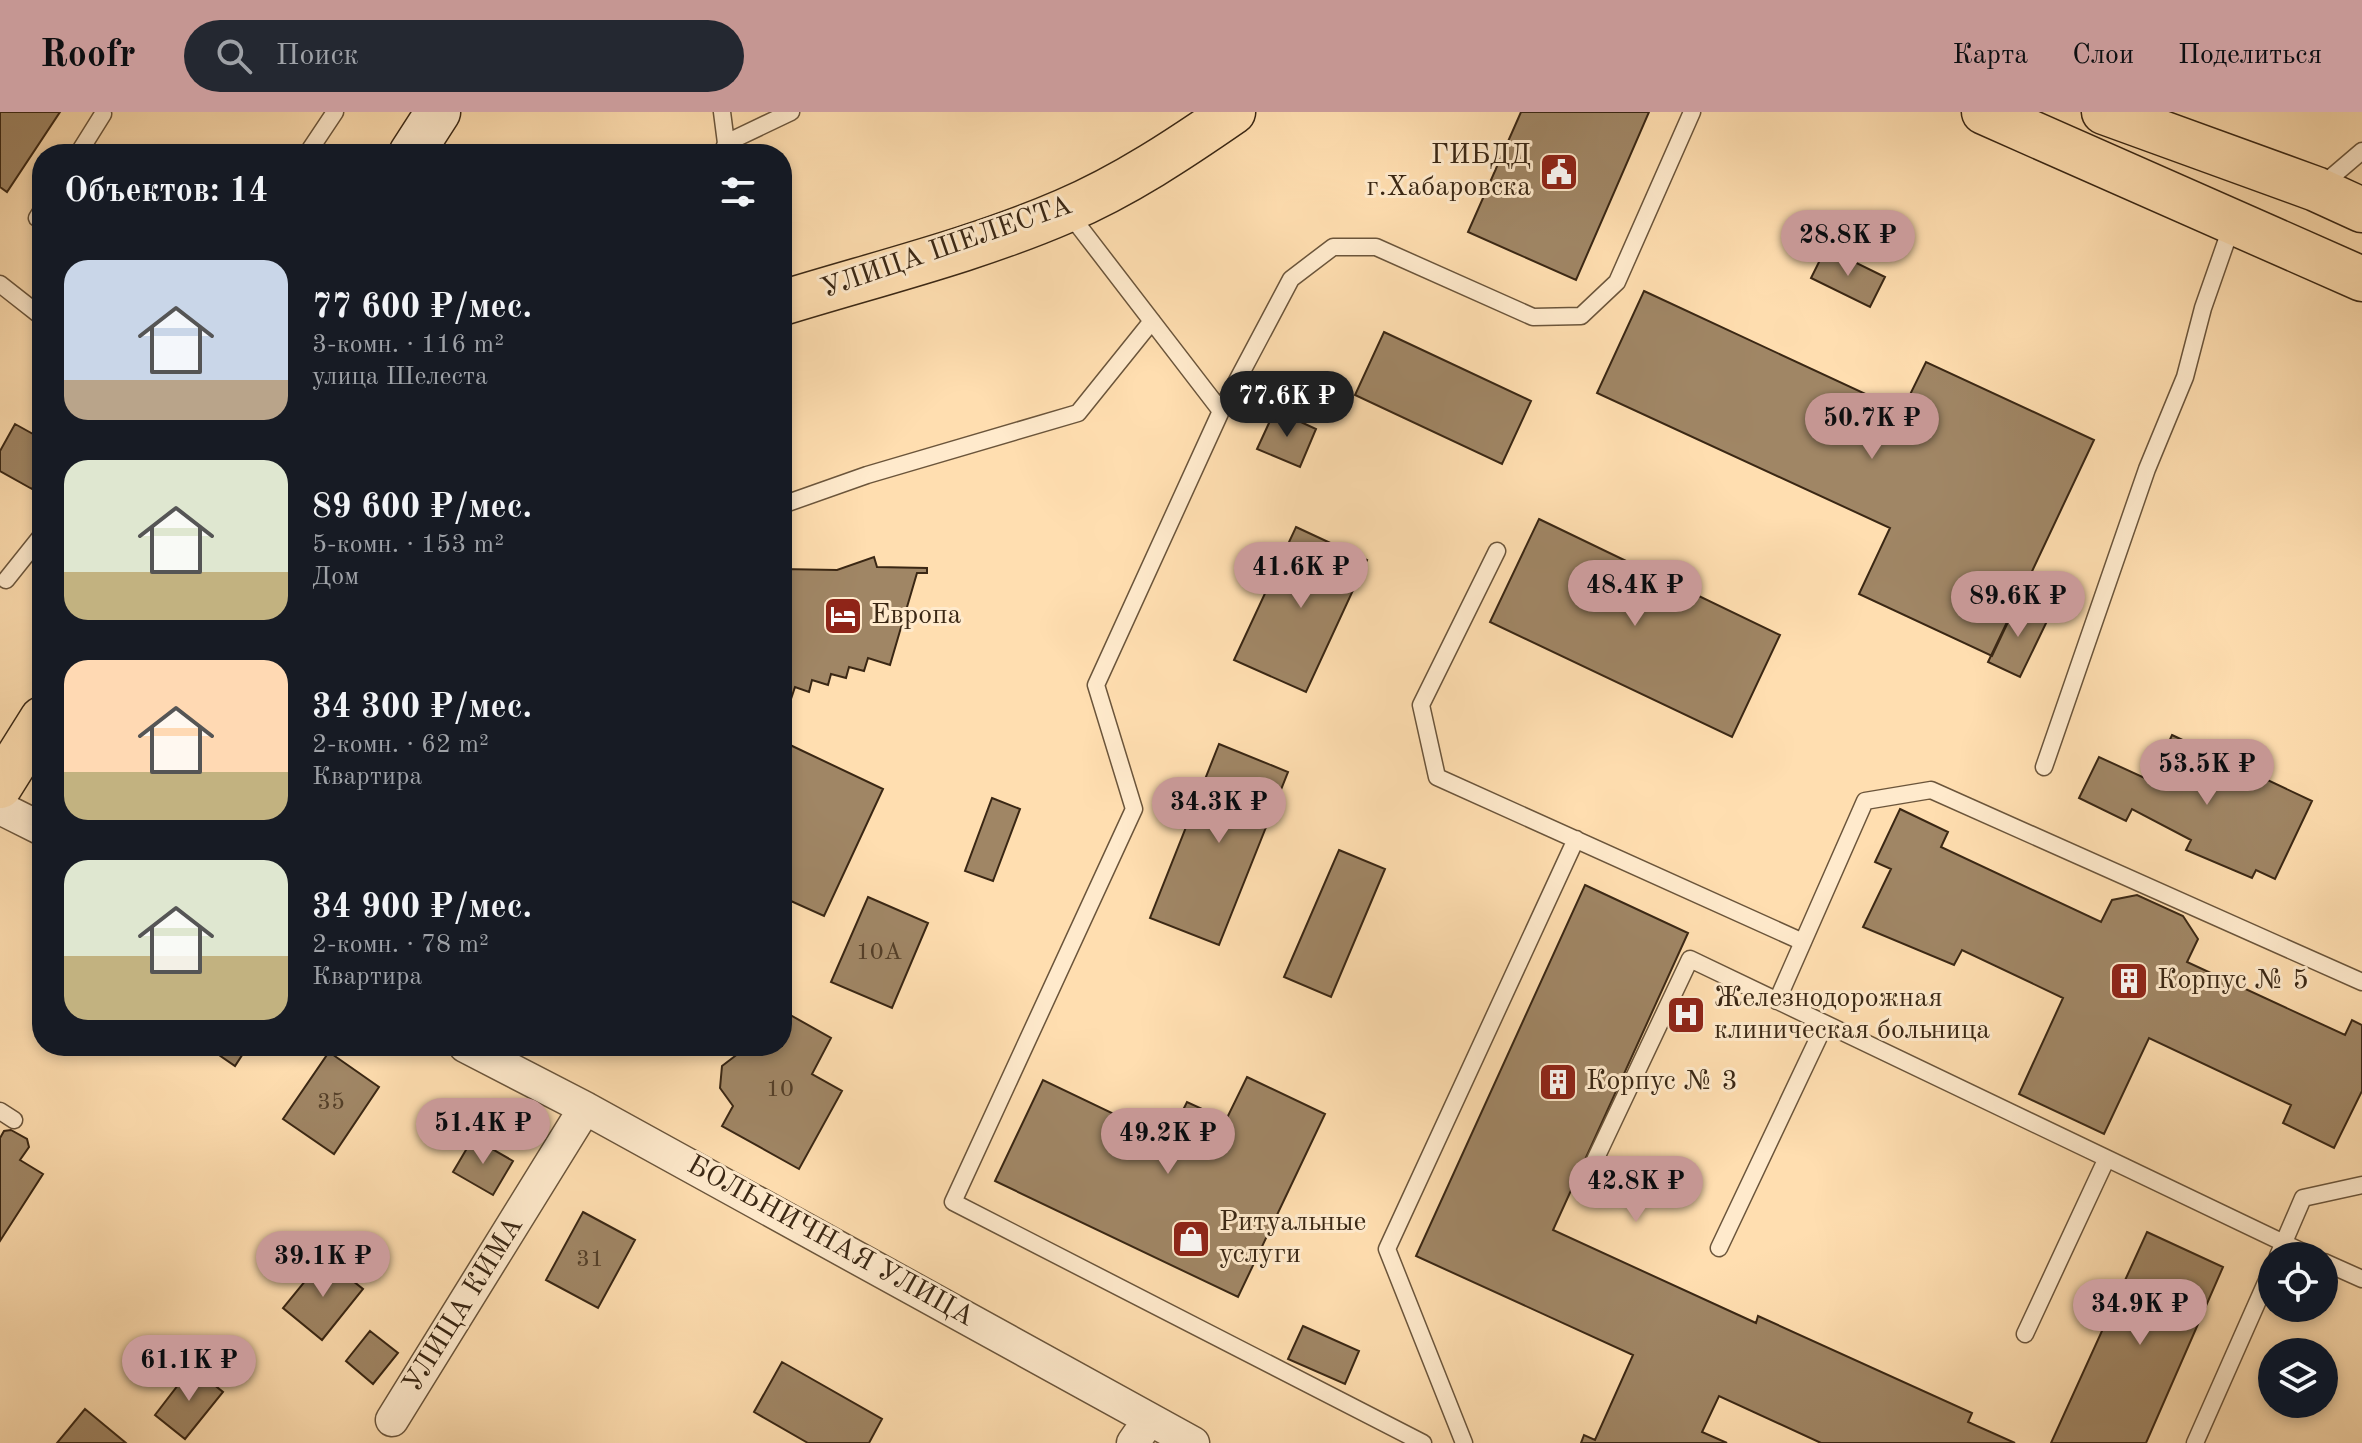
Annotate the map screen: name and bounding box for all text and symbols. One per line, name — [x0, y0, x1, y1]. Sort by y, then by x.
search box — [184, 20, 744, 92]
icon: search — [212, 34, 256, 78]
text: Roofr — [40, 37, 136, 75]
text: Поиск — [276, 41, 359, 71]
text: Карта — [1952, 42, 2028, 70]
text: Слои — [2072, 42, 2134, 70]
text: Поделиться — [2178, 42, 2322, 70]
place label: ГИБДД г.Хабаровска — [1366, 142, 1531, 202]
public building icon: ГИБДД г.Хабаровска — [1538, 151, 1580, 193]
icon: filters — [716, 170, 760, 214]
text: Объектов: 14 — [64, 175, 268, 209]
street label: УЛИЦА ШЕЛЕСТА — [818, 192, 1076, 304]
pin: 28.8K ₽ — [1774, 210, 1922, 278]
text: 28.8K ₽ — [1799, 223, 1897, 249]
text: 77 600 ₽/мес. — [312, 291, 532, 325]
icon: home — [128, 292, 224, 388]
text: 3-комн. · 116 m² — [312, 332, 504, 358]
text: улица Шелеста — [312, 364, 488, 390]
pin: 77.6K ₽ — [1213, 371, 1361, 439]
text: 77.6K ₽ — [1238, 384, 1336, 410]
pin: 50.7K ₽ — [1798, 393, 1946, 461]
text: 50.7K ₽ — [1823, 406, 1921, 432]
text: 89 600 ₽/мес. — [312, 491, 532, 525]
icon: home — [128, 492, 224, 588]
text: 5-комн. · 153 m² — [312, 532, 504, 558]
pin: 41.6K ₽ — [1227, 542, 1375, 610]
text: 41.6K ₽ — [1252, 555, 1350, 581]
pin: 48.4K ₽ — [1561, 560, 1709, 628]
text: Дом — [312, 564, 359, 590]
pin: 89.6K ₽ — [1944, 571, 2092, 639]
text: 48.4K ₽ — [1586, 573, 1684, 599]
text: 89.6K ₽ — [1969, 584, 2067, 610]
hotel icon: Европа — [822, 595, 864, 637]
place label: Европа — [871, 602, 961, 630]
text: 34 300 ₽/мес. — [312, 691, 532, 725]
icon: home — [128, 692, 224, 788]
text: 2-комн. · 62 m² — [312, 732, 489, 758]
pin: 53.5K ₽ — [2133, 739, 2281, 807]
text: 53.5K ₽ — [2158, 752, 2256, 778]
text: Квартира — [312, 764, 422, 790]
pin: 34.3K ₽ — [1145, 777, 1293, 845]
text: 34.3K ₽ — [1170, 790, 1268, 816]
text: 34 900 ₽/мес. — [312, 891, 532, 925]
icon: home — [128, 892, 224, 988]
text: 2-комн. · 78 m² — [312, 932, 489, 958]
house number: 10А — [856, 941, 902, 965]
building icon: Корпус № 5 — [2108, 960, 2150, 1002]
text: Квартира — [312, 964, 422, 990]
place label: Корпус № 5 — [2157, 967, 2309, 995]
place label: Железнодорожная клиническая больница — [1714, 985, 1990, 1045]
hospital icon: Железнодорожная клиническая больница — [1665, 994, 1707, 1036]
building icon: Корпус № 3 — [1537, 1061, 1579, 1103]
place label: Корпус № 3 — [1586, 1068, 1738, 1096]
house number: 10 — [766, 1078, 794, 1102]
house number: 35 — [317, 1091, 345, 1115]
pin: 51.4K ₽ — [409, 1098, 557, 1166]
pin: 49.2K ₽ — [1094, 1108, 1242, 1176]
text: 51.4K ₽ — [434, 1111, 532, 1137]
text: 49.2K ₽ — [1119, 1121, 1217, 1147]
street label: БОЛЬНИЧНАЯ УЛИЦА — [682, 1151, 978, 1333]
pin: 42.8K ₽ — [1562, 1156, 1710, 1224]
text: 42.8K ₽ — [1587, 1169, 1685, 1195]
place label: Ритуальные услуги — [1219, 1209, 1367, 1269]
street label: УЛИЦА КИМА — [399, 1212, 529, 1398]
shop icon: Ритуальные услуги — [1170, 1218, 1212, 1260]
pin: 39.1K ₽ — [249, 1231, 397, 1299]
map controls — [2258, 1242, 2338, 1418]
button: locate — [2258, 1242, 2338, 1322]
text: 39.1K ₽ — [274, 1244, 372, 1270]
house number: 31 — [576, 1248, 604, 1272]
pin: 34.9K ₽ — [2066, 1279, 2214, 1347]
text: 34.9K ₽ — [2091, 1292, 2189, 1318]
pin: 61.1K ₽ — [115, 1335, 263, 1403]
button: layers — [2258, 1338, 2338, 1418]
text: 61.1K ₽ — [140, 1348, 238, 1374]

